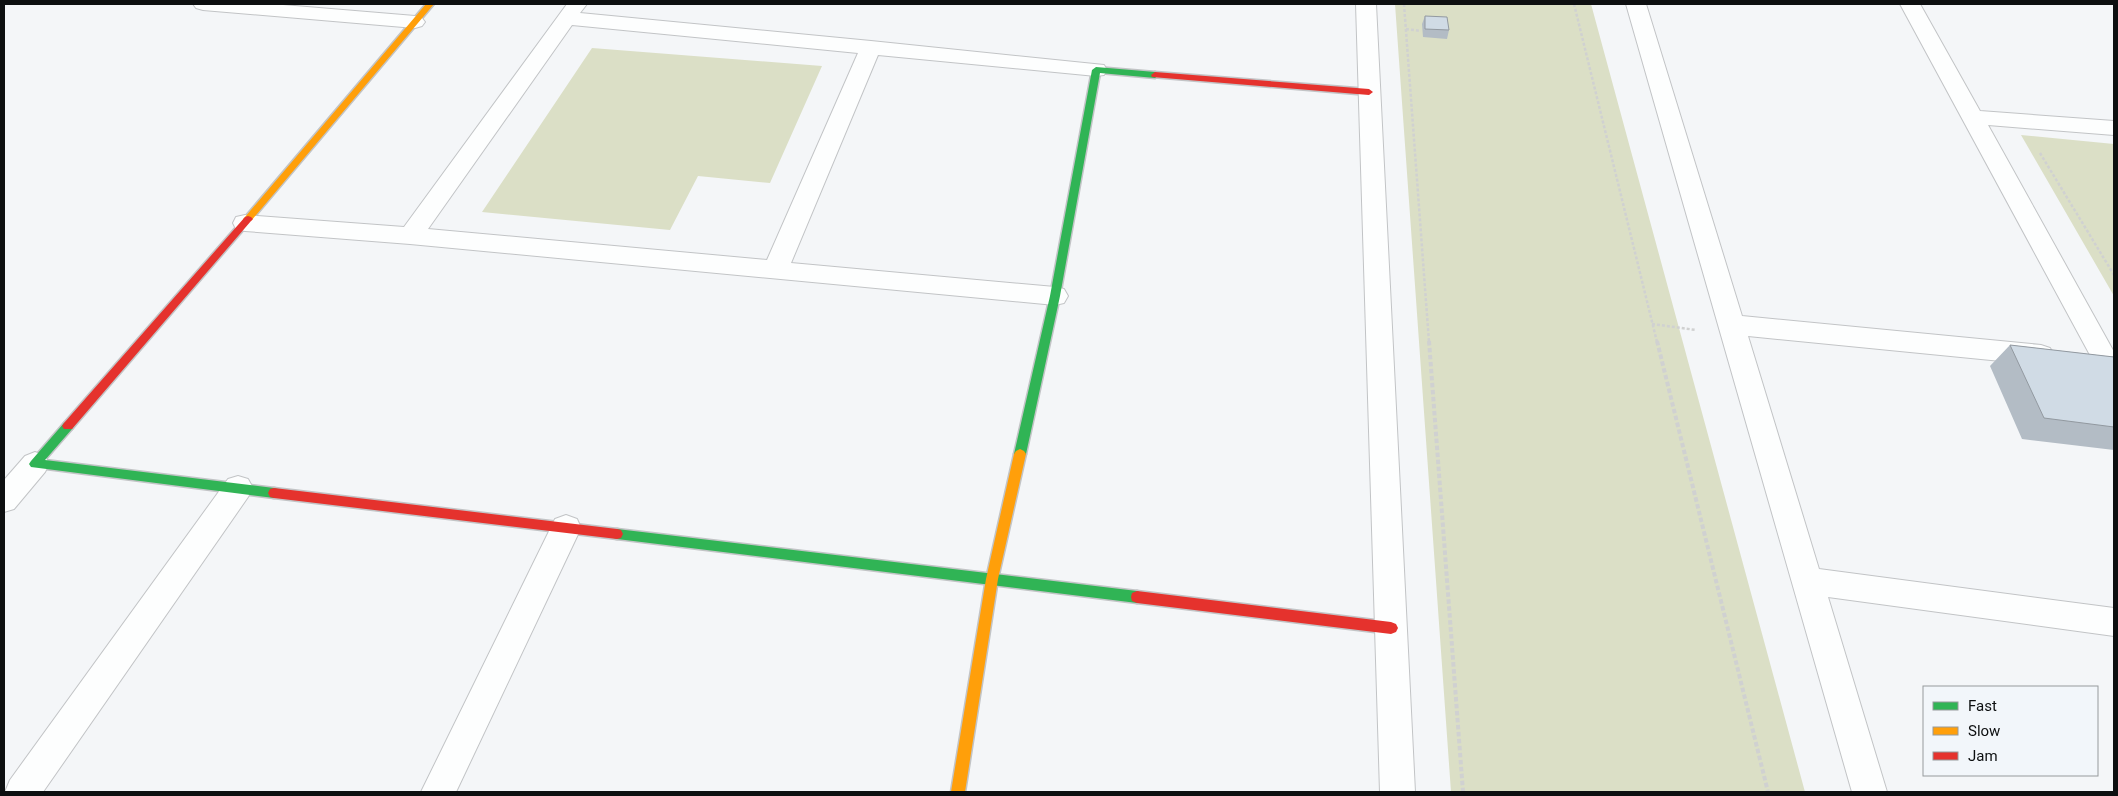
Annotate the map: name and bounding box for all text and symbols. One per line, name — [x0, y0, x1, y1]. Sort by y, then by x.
legend — [1923, 686, 2098, 776]
text: Fast — [1968, 697, 1997, 715]
text: Slow — [1968, 722, 2000, 740]
text: Jam — [1968, 747, 1998, 765]

